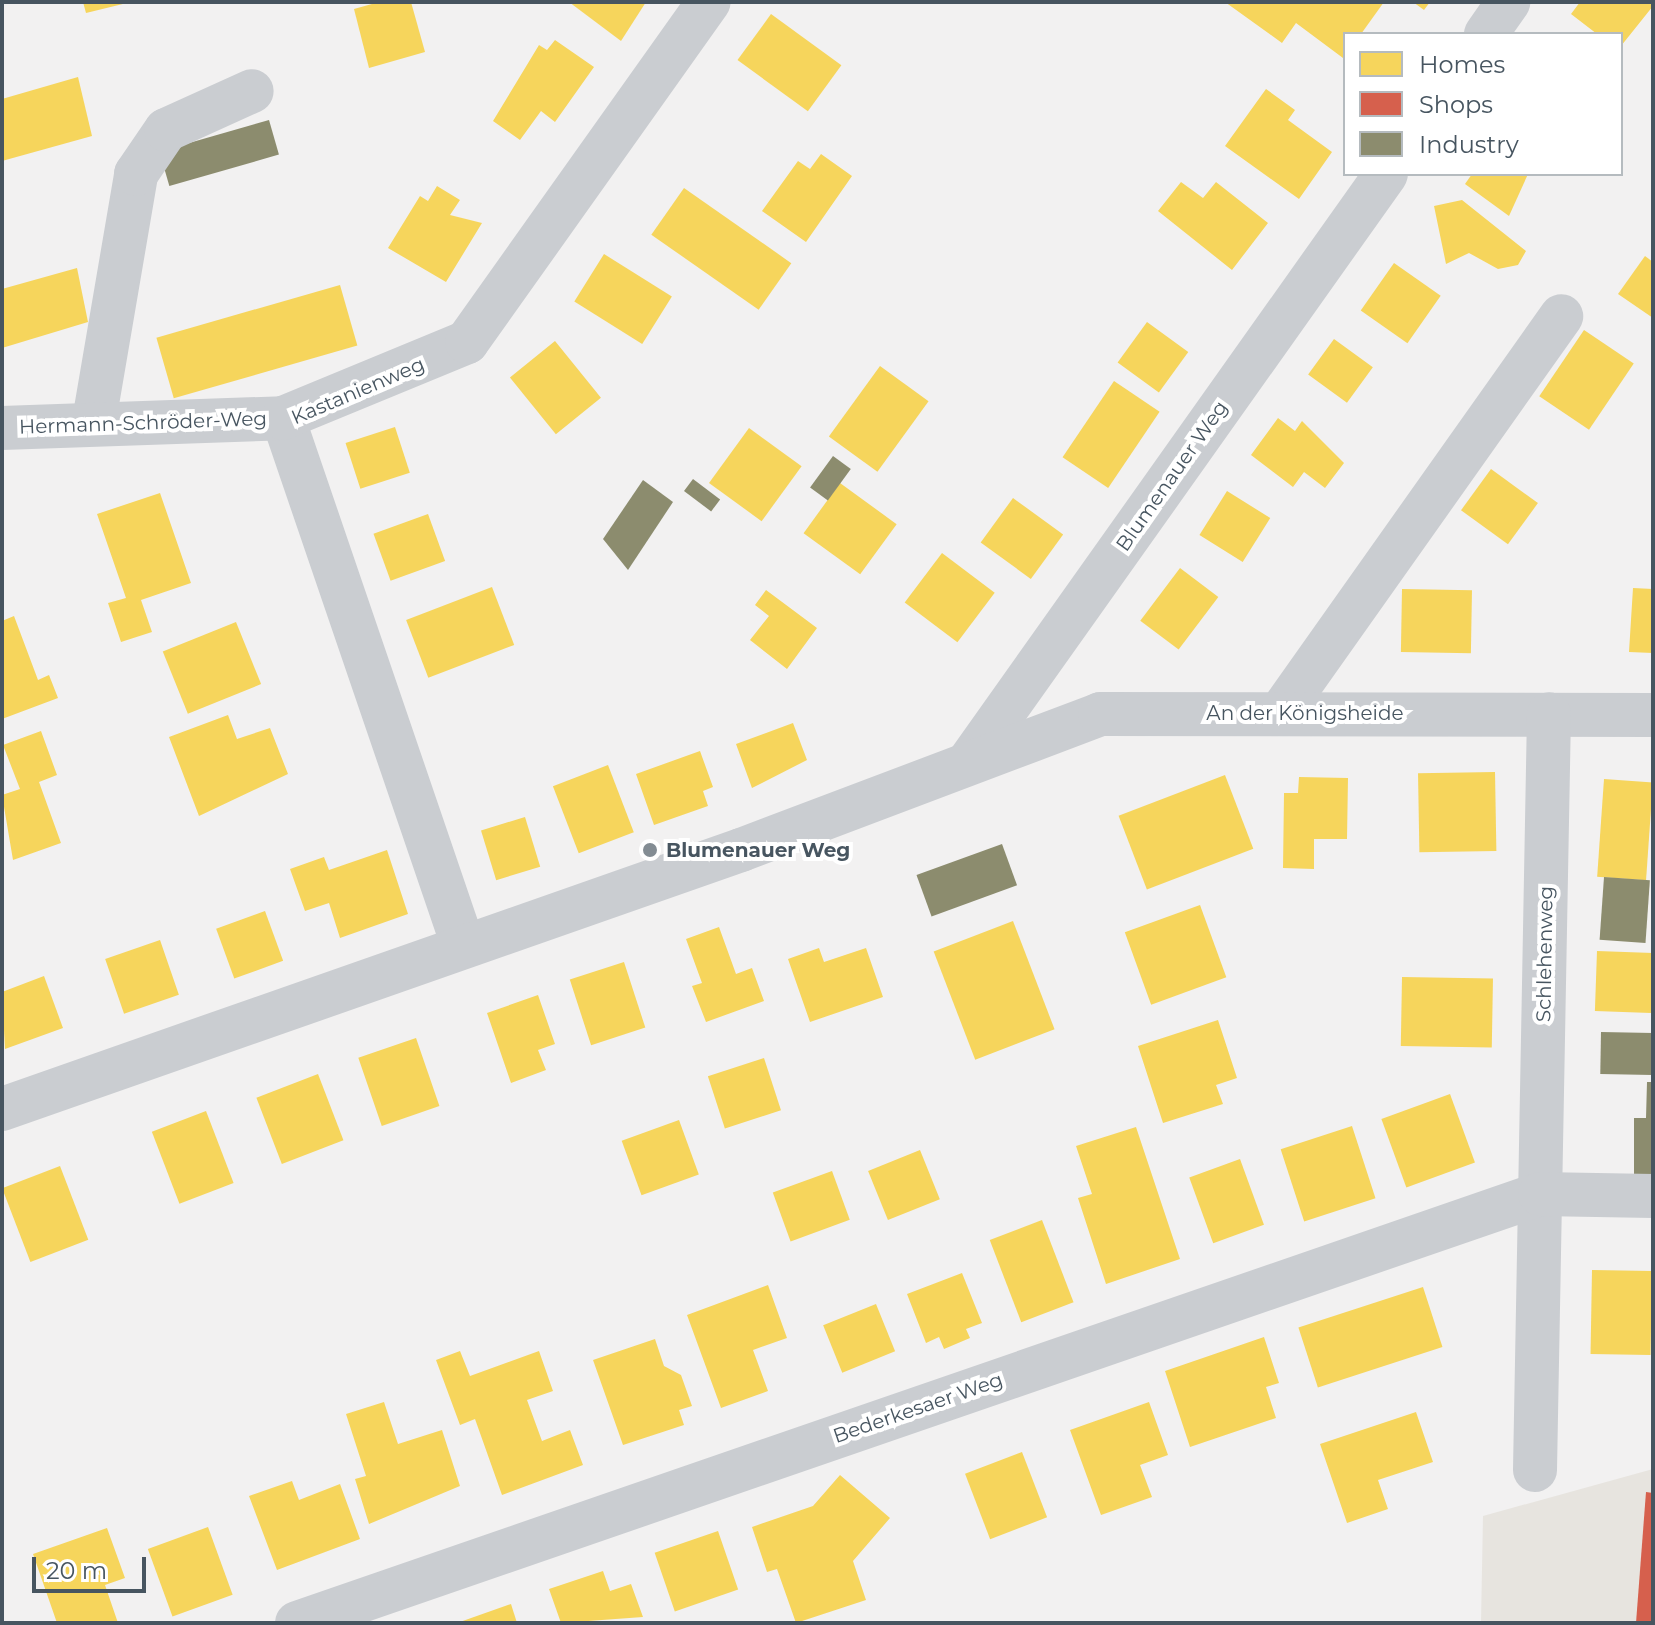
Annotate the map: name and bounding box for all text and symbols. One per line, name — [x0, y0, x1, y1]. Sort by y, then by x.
legend — [1343, 32, 1623, 176]
text: Homes — [1419, 50, 1505, 79]
text: Shops — [1419, 90, 1493, 119]
text: Industry — [1419, 130, 1519, 159]
street label: Kastanienweg — [288, 352, 428, 430]
street label: Blumenauer Weg — [1111, 396, 1233, 556]
street label: Hermann-Schröder-Weg — [18, 407, 268, 439]
street label: An der Königsheide — [1206, 701, 1404, 725]
place label: Blumenauer Weg — [666, 838, 850, 862]
marker: Blumenauer Weg — [641, 841, 659, 859]
street label: Schlehenweg — [1532, 886, 1558, 1022]
street label: Bederkesaer Weg — [830, 1368, 1006, 1448]
scale bar — [36, 1541, 150, 1591]
text: 20 m — [46, 1556, 107, 1585]

